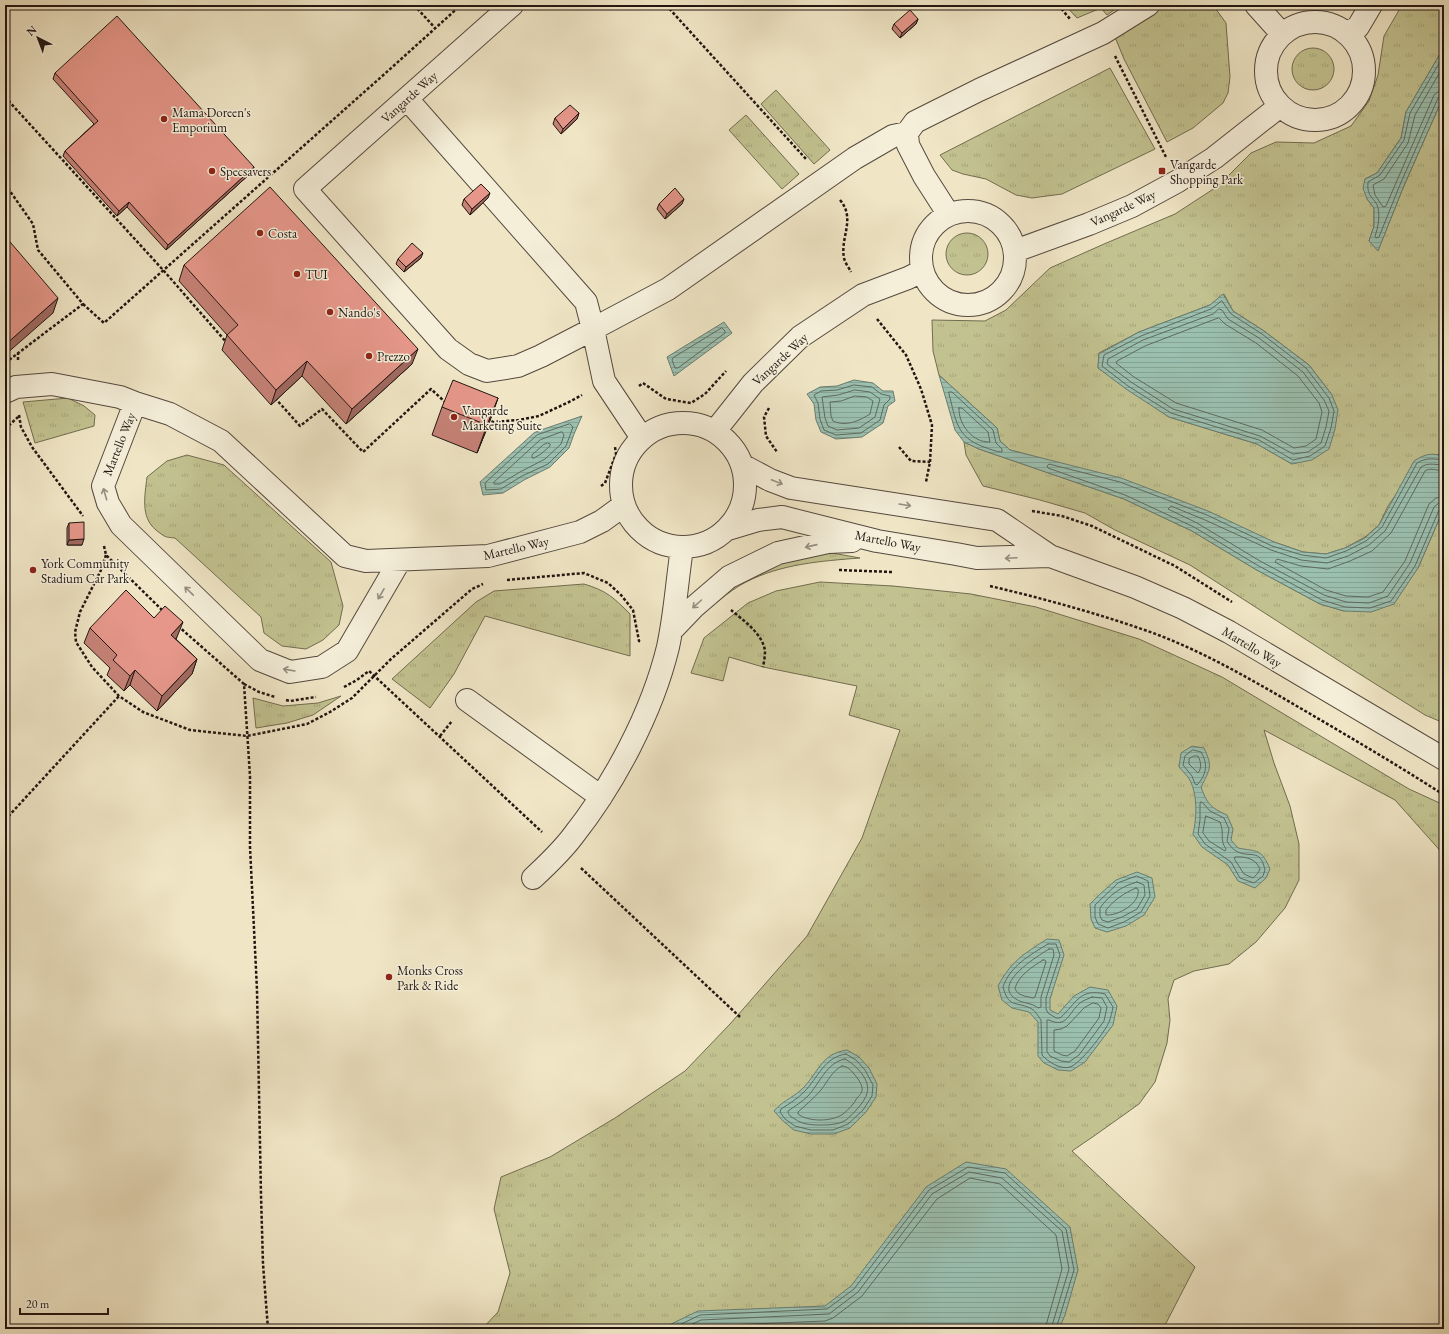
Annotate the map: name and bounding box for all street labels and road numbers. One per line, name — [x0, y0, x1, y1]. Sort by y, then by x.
street label: Vangarde Way — [377, 67, 441, 127]
street label: Vangarde Way — [1088, 185, 1159, 231]
street label: Vangarde Way — [749, 329, 812, 389]
street label: Martello Way — [99, 410, 139, 478]
street label: Martello Way — [854, 526, 923, 556]
street label: Martello Way — [482, 532, 551, 564]
street label: Martello Way — [1219, 623, 1285, 672]

